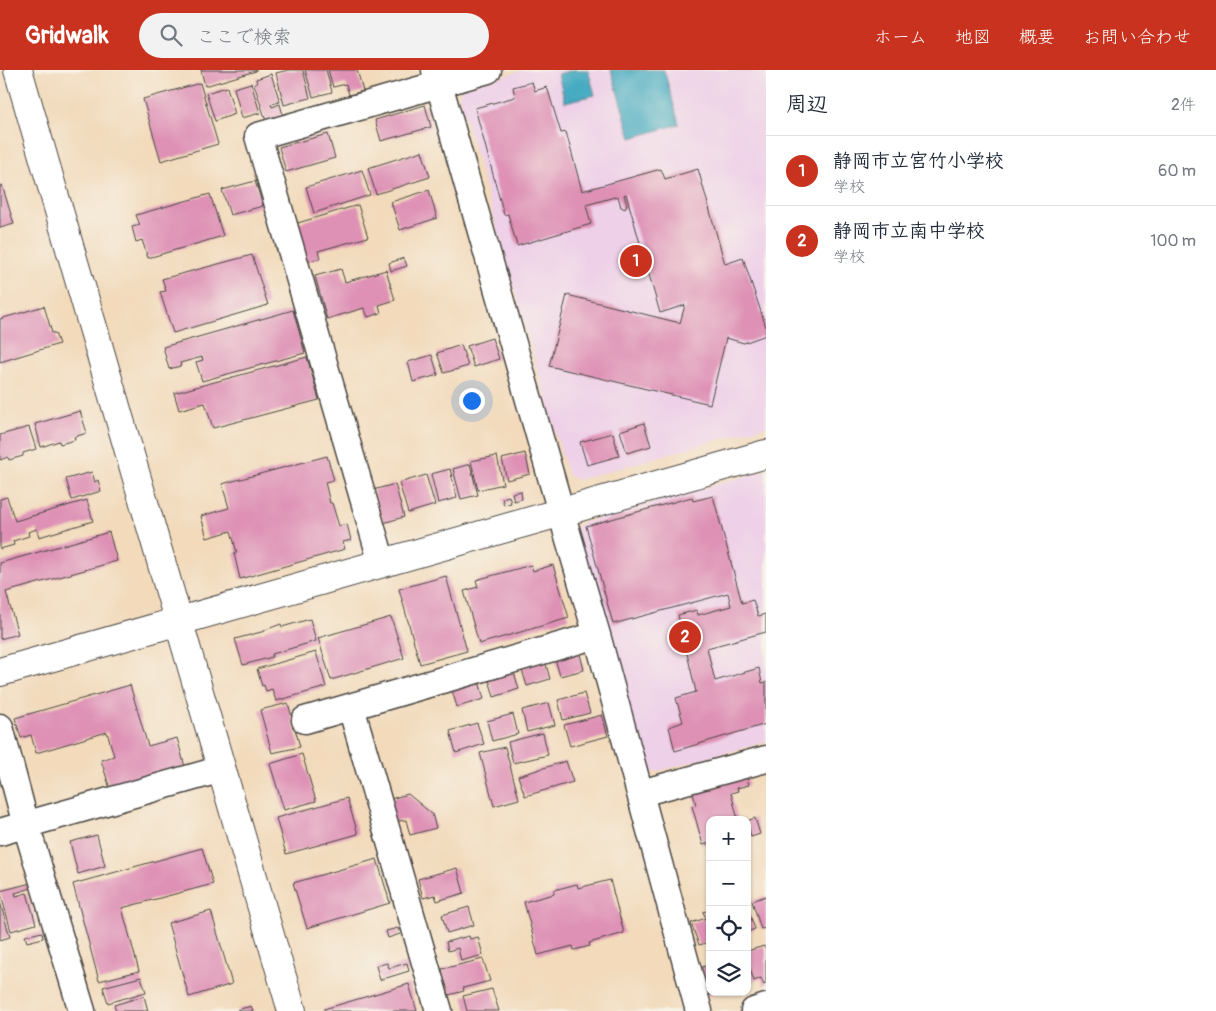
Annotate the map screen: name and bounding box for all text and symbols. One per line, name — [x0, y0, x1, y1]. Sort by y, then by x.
search box — [139, 13, 489, 58]
text: Gridwalk — [25, 21, 109, 50]
icon: search — [157, 21, 185, 49]
text: ここで検索 — [197, 25, 292, 49]
text: ホーム — [874, 26, 927, 49]
text: 地図 — [955, 26, 991, 49]
text: 概要 — [1019, 26, 1055, 49]
text: お問い合わせ — [1083, 26, 1191, 49]
text: 周辺 — [786, 91, 828, 118]
text: 2件 — [1171, 95, 1196, 115]
text: 静岡市立宮竹小学校 — [833, 149, 1004, 173]
text: 1 — [799, 161, 805, 181]
text: 60 m — [1158, 161, 1196, 181]
text: 学校 — [833, 177, 865, 197]
text: 静岡市立南中学校 — [833, 219, 985, 243]
text: 2 — [798, 231, 806, 251]
text: 100 m — [1150, 231, 1196, 251]
pin: 1 — [620, 242, 652, 280]
text: 学校 — [833, 247, 865, 267]
your location — [459, 388, 485, 414]
pin: 2 — [669, 618, 701, 656]
map controls — [706, 816, 751, 996]
button: + — [706, 816, 751, 861]
button: − — [706, 861, 751, 906]
button: locate — [706, 906, 751, 951]
button: layers — [706, 951, 751, 996]

